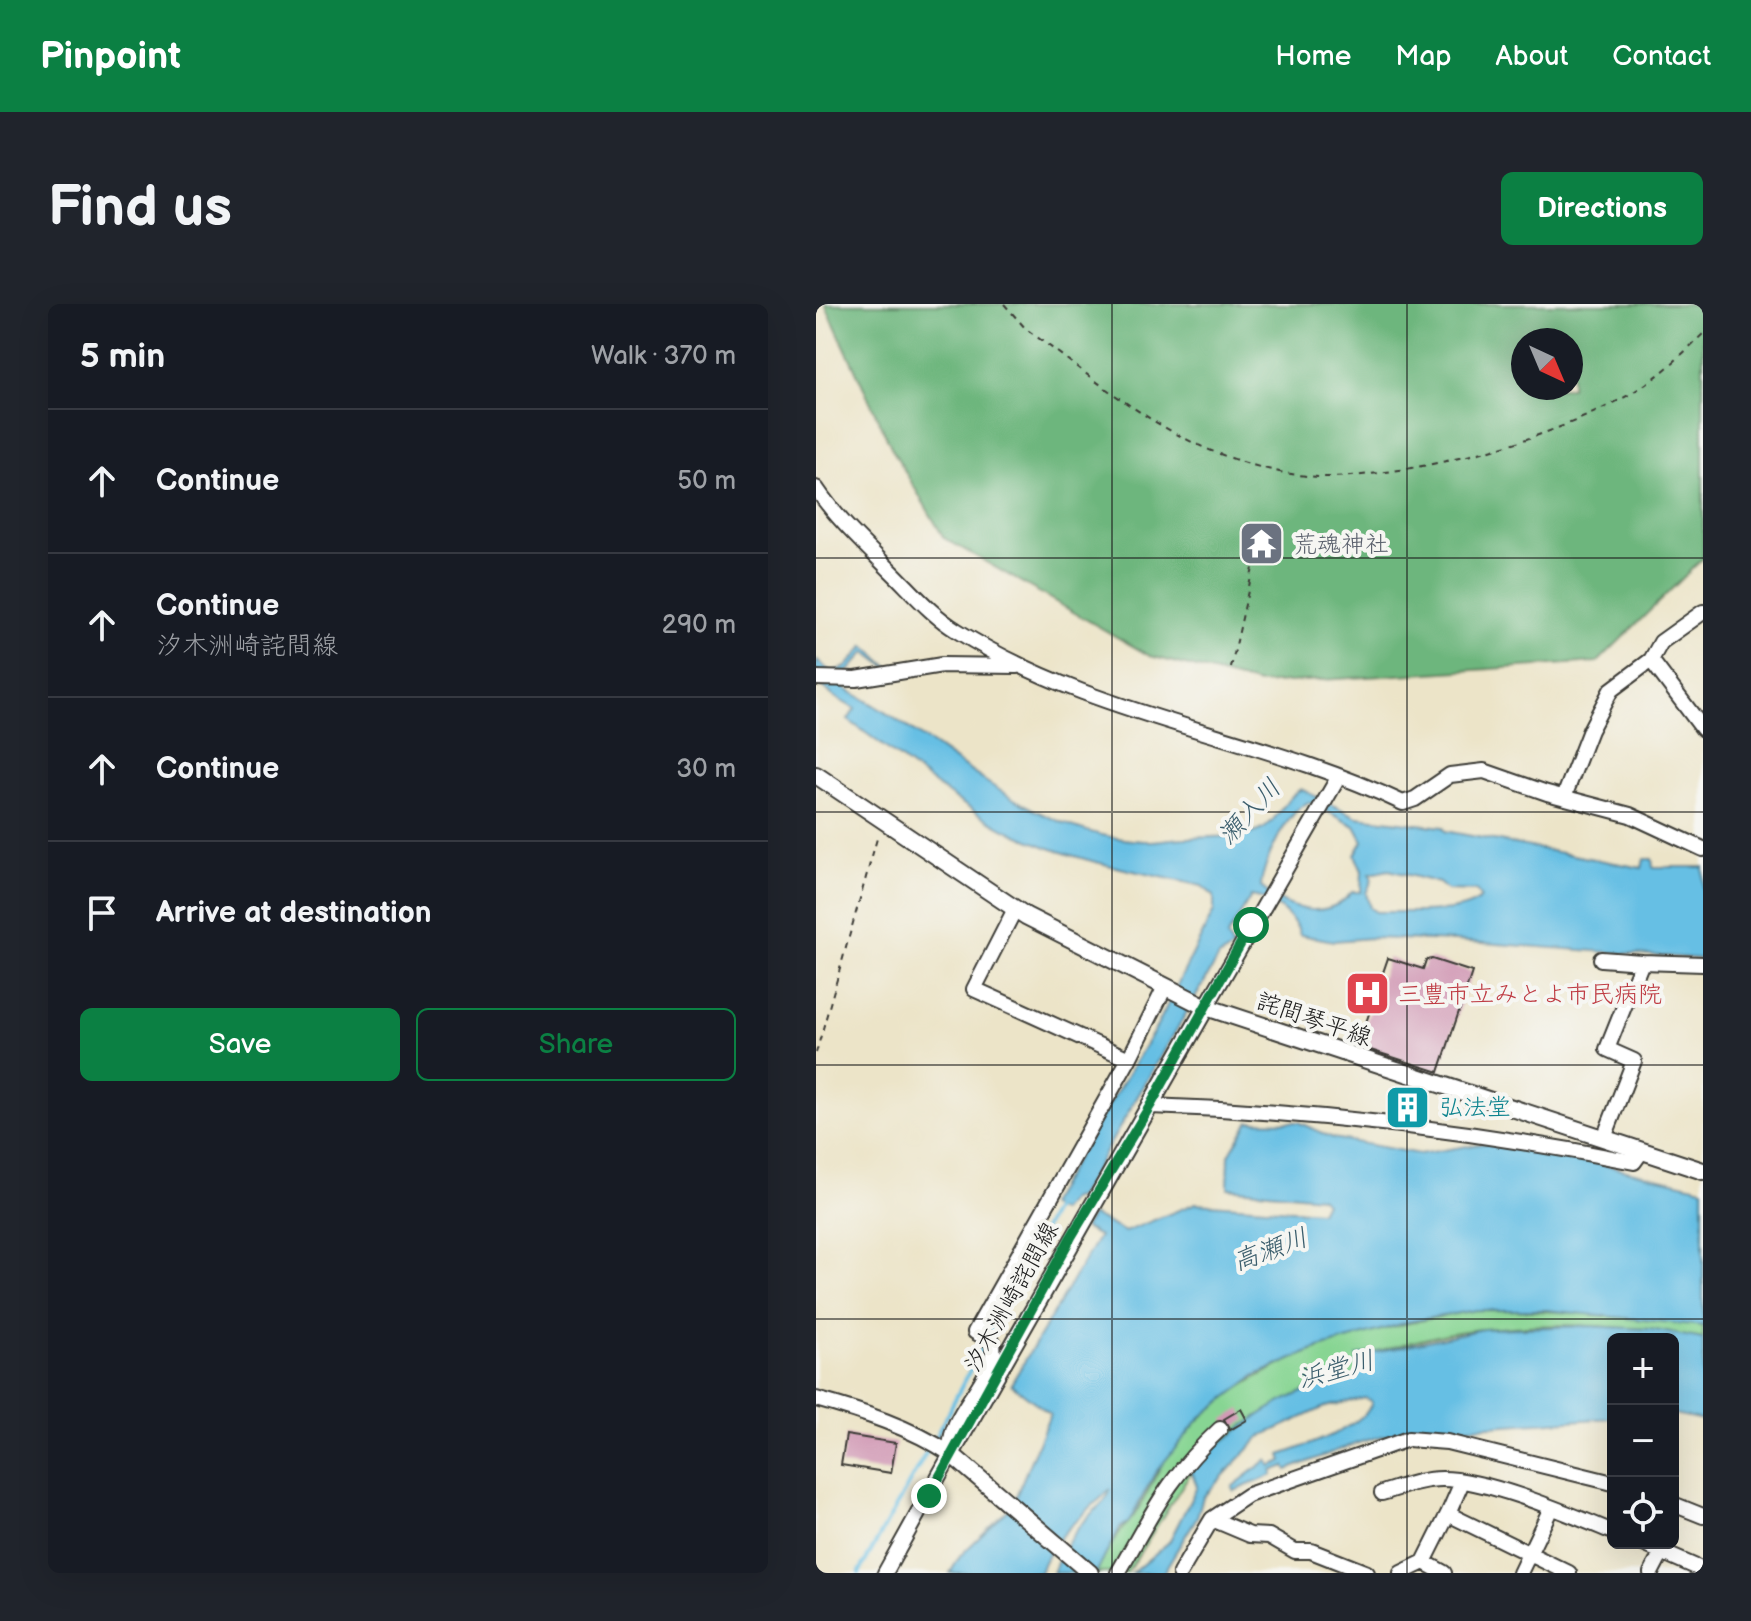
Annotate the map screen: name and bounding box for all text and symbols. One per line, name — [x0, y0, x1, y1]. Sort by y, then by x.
text: Pinpoint — [40, 34, 181, 79]
text: Home — [1275, 40, 1351, 73]
text: Map — [1395, 40, 1452, 73]
text: About — [1496, 40, 1568, 73]
text: Contact — [1612, 40, 1711, 73]
button: Directions — [1501, 172, 1703, 245]
text: Find us — [48, 175, 232, 242]
north arrow — [1511, 328, 1583, 400]
text: 5 min — [80, 336, 165, 377]
text: Walk · 370 m — [591, 341, 736, 372]
icon: ahead — [80, 459, 124, 503]
text: Continue — [156, 463, 279, 499]
text: 50 m — [677, 466, 736, 497]
temple icon: 荒魂神社 — [1238, 520, 1286, 568]
place label: 荒魂神社 — [1293, 530, 1389, 559]
text: Continue — [156, 588, 279, 624]
icon: ahead — [80, 603, 124, 647]
text: 290 m — [662, 610, 736, 641]
text: 汐木洲崎詫間線 — [156, 631, 338, 662]
icon: ahead — [80, 747, 124, 791]
text: Continue — [156, 751, 279, 787]
text: 30 m — [676, 754, 736, 785]
water label: 瀬入川 — [1212, 773, 1288, 851]
icon: arrive — [80, 891, 124, 935]
text: Arrive at destination — [156, 895, 432, 931]
route start — [1233, 907, 1269, 943]
hospital icon: 三豊市立みとよ市民病院 — [1343, 970, 1391, 1018]
place label: 三豊市立みとよ市民病院 — [1398, 980, 1662, 1009]
street label: 詫間琴平線 — [1252, 986, 1375, 1053]
button: Save — [80, 1008, 400, 1081]
button: Share — [416, 1008, 736, 1081]
building icon: 弘法堂 — [1384, 1083, 1432, 1131]
place label: 弘法堂 — [1439, 1093, 1511, 1122]
street label: 汐木洲崎詫間線 — [958, 1217, 1065, 1378]
water label: 高瀬川 — [1229, 1223, 1312, 1278]
map controls — [1607, 1333, 1679, 1549]
button: + — [1607, 1333, 1679, 1405]
water label: 浜堂川 — [1295, 1345, 1378, 1396]
button: − — [1607, 1405, 1679, 1477]
button: locate — [1607, 1477, 1679, 1549]
route end — [911, 1478, 947, 1514]

